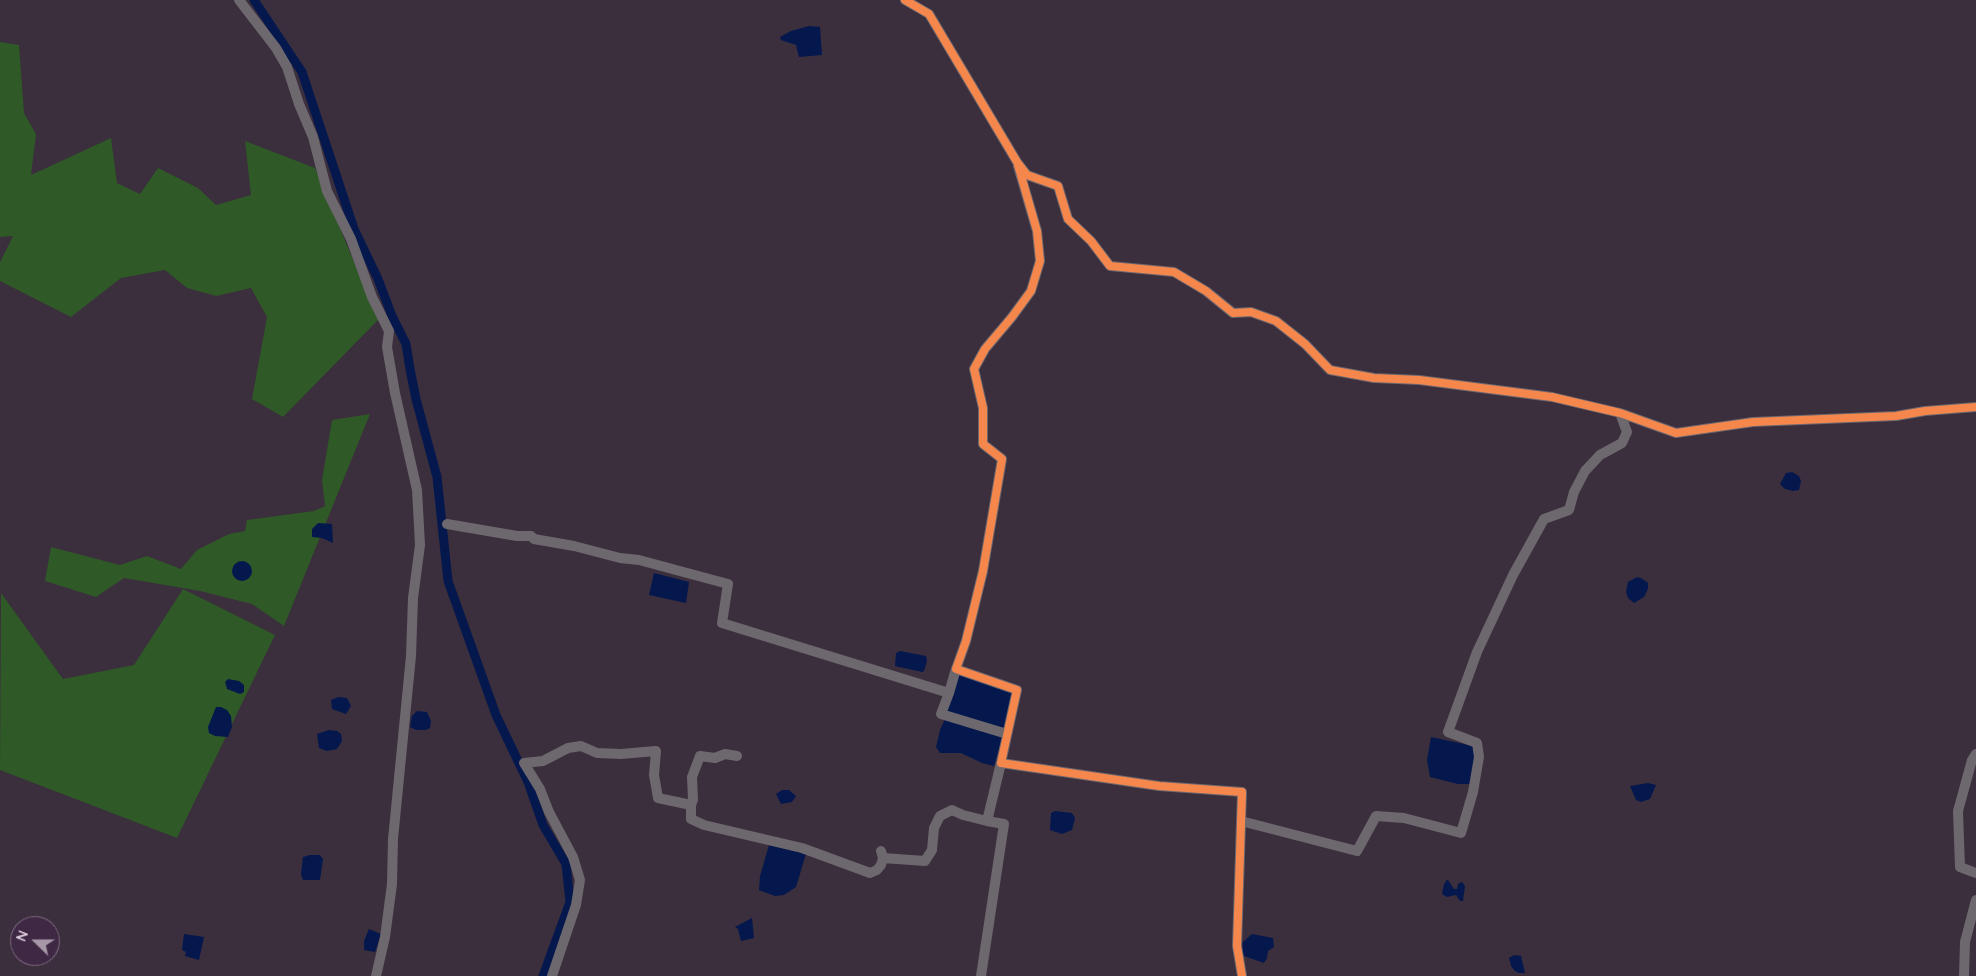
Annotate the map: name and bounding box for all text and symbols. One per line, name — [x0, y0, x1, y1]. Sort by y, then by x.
north arrow — [10, 916, 60, 966]
text: N — [12, 928, 32, 944]

